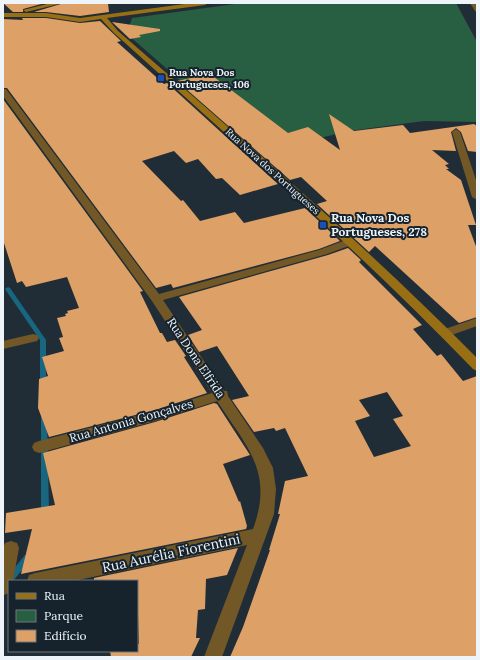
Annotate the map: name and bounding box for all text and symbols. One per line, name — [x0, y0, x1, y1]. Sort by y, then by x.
place label: Rua Nova Dos Portugueses, 106 — [169, 66, 250, 91]
marker: Rua Nova Dos Portugueses, 106 — [156, 73, 166, 83]
street label: Rua Nova dos Portugueses — [223, 125, 323, 218]
place label: Rua Nova Dos Portugueses, 278 — [331, 210, 427, 239]
marker: Rua Nova Dos Portugueses, 278 — [318, 220, 328, 230]
street label: Rua Dona Elfrida — [164, 315, 229, 401]
street label: Rua Antonia Gonçalves — [67, 396, 195, 445]
street label: Rua Aurélia Fiorentini — [100, 530, 242, 576]
legend — [8, 580, 138, 652]
text: Rua — [44, 588, 65, 603]
text: Parque — [44, 608, 84, 623]
text: Edifício — [44, 628, 87, 643]

